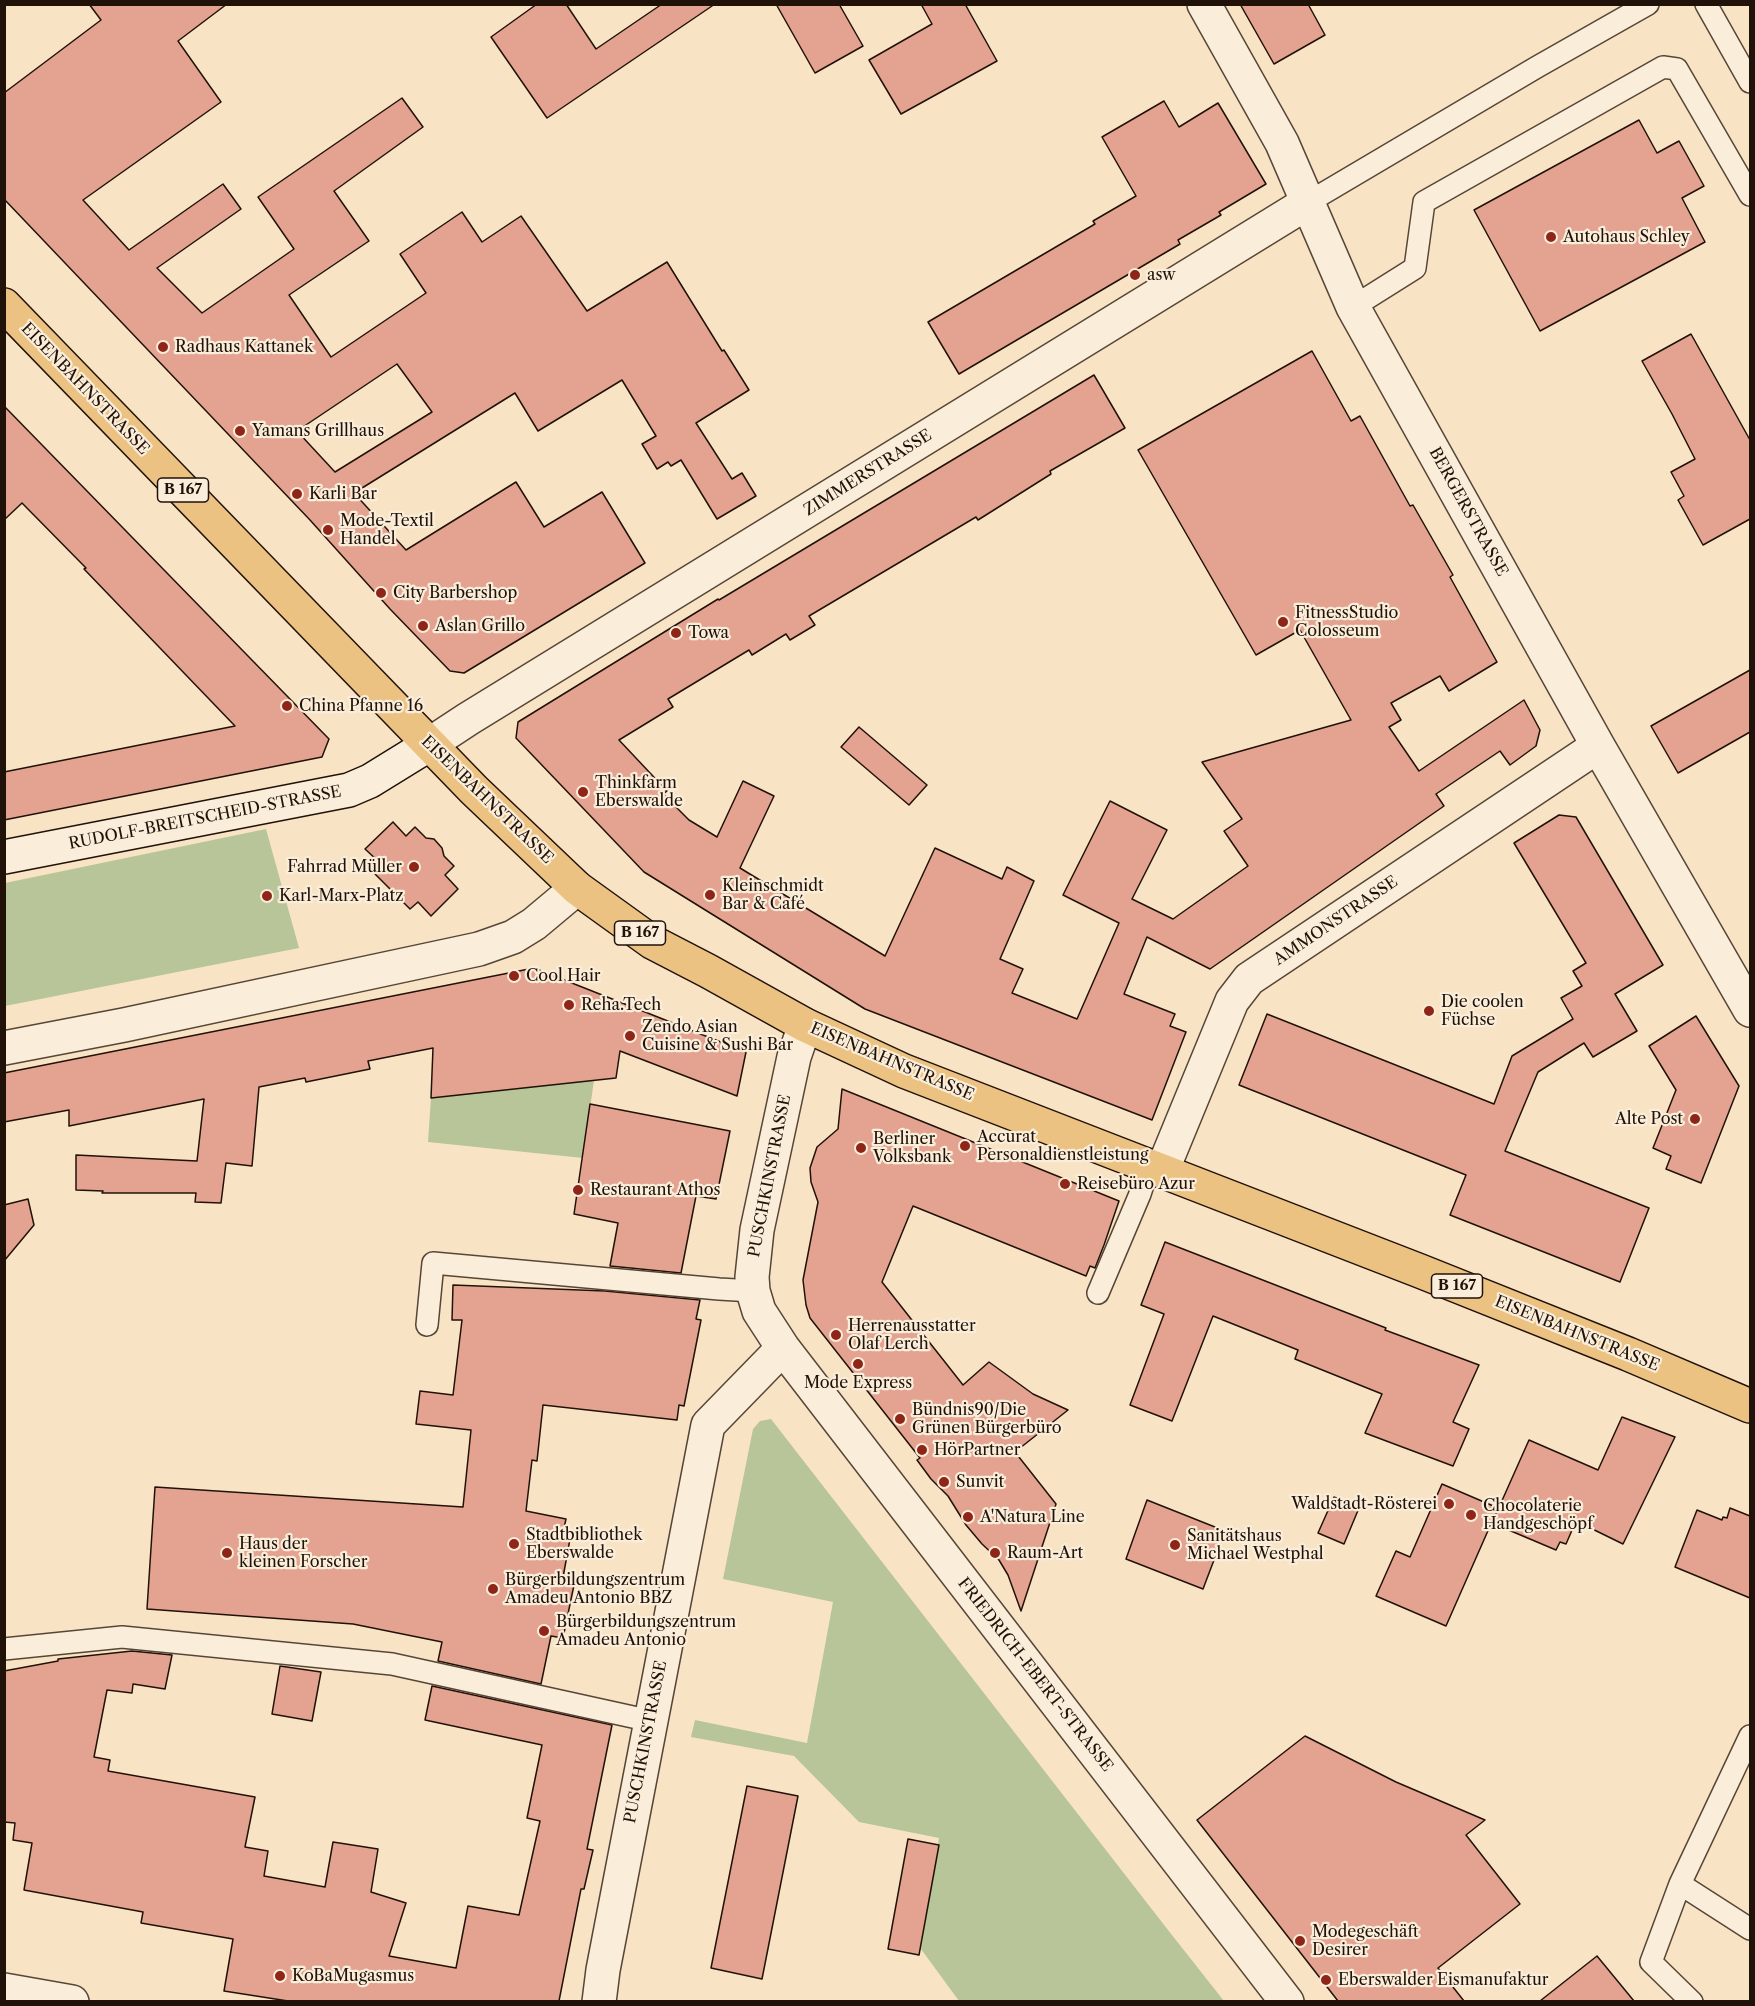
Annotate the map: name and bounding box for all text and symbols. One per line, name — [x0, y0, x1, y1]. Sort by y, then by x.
place label: Autohaus Schley — [1563, 227, 1690, 247]
marker: Autohaus Schley — [1544, 230, 1558, 244]
place label: asw — [1147, 265, 1176, 285]
marker: asw — [1128, 268, 1142, 282]
street label: EISENBAHNSTRASSE — [17, 319, 153, 459]
place label: Radhaus Kattanek — [175, 337, 313, 357]
marker: Radhaus Kattanek — [156, 340, 170, 354]
place label: Yamans Grillhaus — [252, 421, 384, 441]
marker: Yamans Grillhaus — [233, 424, 247, 438]
street label: ZIMMERSTRASSE — [800, 426, 936, 520]
street label: BERGERSTRASSE — [1425, 444, 1511, 580]
road number: B 167 — [158, 478, 208, 502]
place label: Karli Bar — [309, 484, 377, 504]
marker: Karli Bar — [290, 487, 304, 501]
place label: Mode-Textil Handel — [340, 511, 434, 549]
marker: Mode-Textil Handel — [321, 523, 335, 537]
place label: City Barbershop — [393, 583, 517, 603]
marker: City Barbershop — [374, 586, 388, 600]
place label: FitnessStudio Colosseum — [1295, 603, 1398, 641]
marker: FitnessStudio Colosseum — [1276, 615, 1290, 629]
place label: Aslan Grillo — [435, 616, 525, 636]
marker: Aslan Grillo — [416, 619, 430, 633]
place label: Towa — [688, 623, 729, 643]
marker: Towa — [669, 626, 683, 640]
place label: China Pfanne 16 — [299, 696, 423, 716]
marker: China Pfanne 16 — [280, 699, 294, 713]
street label: EISENBAHNSTRASSE — [417, 732, 557, 868]
place label: Thinkfarm Eberswalde — [595, 773, 683, 811]
street label: RUDOLF-BREITSCHEID-STRASSE — [67, 782, 343, 854]
marker: Thinkfarm Eberswalde — [576, 785, 590, 799]
place label: Fahrrad Müller — [287, 857, 402, 877]
marker: Fahrrad Müller — [407, 860, 421, 874]
street label: AMMONSTRASSE — [1270, 872, 1402, 970]
place label: Kleinschmidt Bar & Café — [722, 876, 824, 914]
place label: Karl-Marx-Platz — [279, 886, 403, 906]
marker: Kleinschmidt Bar & Café — [703, 888, 717, 902]
marker: Karl-Marx-Platz — [260, 889, 274, 903]
road number: B 167 — [614, 921, 666, 945]
place label: Cool Hair — [526, 966, 601, 986]
marker: Cool Hair — [507, 969, 521, 983]
place label: Die coolen Füchse — [1441, 992, 1524, 1030]
place label: Reha.Tech — [581, 995, 661, 1015]
marker: Reha.Tech — [562, 998, 576, 1012]
marker: Die coolen Füchse — [1422, 1004, 1436, 1018]
place label: Zendo Asian Cuisine & Sushi Bar — [642, 1017, 793, 1055]
street label: EISENBAHNSTRASSE — [807, 1019, 977, 1105]
marker: Zendo Asian Cuisine & Sushi Bar — [623, 1029, 637, 1043]
street label: PUSCHKINSTRASSE — [745, 1093, 795, 1259]
place label: Alte Post — [1615, 1109, 1683, 1129]
marker: Alte Post — [1688, 1112, 1702, 1126]
place label: Accurat Personaldienstleistung — [977, 1127, 1148, 1165]
place label: Berliner Volksbank — [873, 1129, 951, 1167]
marker: Accurat Personaldienstleistung — [958, 1139, 972, 1153]
marker: Berliner Volksbank — [854, 1141, 868, 1155]
place label: Reisebüro Azur — [1077, 1174, 1195, 1194]
marker: Reisebüro Azur — [1058, 1177, 1072, 1191]
place label: Restaurant Athos — [590, 1180, 721, 1200]
marker: Restaurant Athos — [571, 1183, 585, 1197]
road number: B 167 — [1432, 1274, 1482, 1298]
street label: EISENBAHNSTRASSE — [1492, 1292, 1662, 1376]
place label: Herrenausstatter Olaf Lerch — [848, 1316, 976, 1354]
marker: Herrenausstatter Olaf Lerch — [829, 1328, 843, 1342]
marker: Mode Express — [851, 1357, 865, 1371]
place label: Mode Express — [804, 1373, 912, 1393]
place label: Bündnis90/Die Grünen Bürgerbüro — [912, 1400, 1062, 1438]
marker: Bündnis90/Die Grünen Bürgerbüro — [893, 1412, 907, 1426]
place label: HörPartner — [934, 1440, 1020, 1460]
marker: HörPartner — [915, 1443, 929, 1457]
place label: Sunvit — [956, 1472, 1004, 1492]
marker: Sunvit — [937, 1475, 951, 1489]
place label: Waldstadt-Rösterei — [1291, 1494, 1437, 1514]
place label: Chocolaterie Handgeschöpf — [1483, 1496, 1593, 1534]
marker: Waldstadt-Rösterei — [1442, 1497, 1456, 1511]
place label: A'Natura Line — [980, 1507, 1085, 1527]
marker: Chocolaterie Handgeschöpf — [1464, 1508, 1478, 1522]
marker: A'Natura Line — [961, 1510, 975, 1524]
place label: Stadtbibliothek Eberswalde — [526, 1525, 643, 1563]
place label: Sanitätshaus Michael Westphal — [1187, 1526, 1324, 1564]
place label: Haus der kleinen Forscher — [239, 1534, 367, 1572]
marker: Stadtbibliothek Eberswalde — [507, 1537, 521, 1551]
marker: Sanitätshaus Michael Westphal — [1168, 1538, 1182, 1552]
place label: Raum-Art — [1007, 1543, 1083, 1563]
marker: Haus der kleinen Forscher — [220, 1546, 234, 1560]
marker: Raum-Art — [988, 1546, 1002, 1560]
place label: Bürgerbildungszentrum Amadeu Antonio BBZ — [505, 1570, 685, 1608]
street label: FRIEDRICH-EBERT-STRASSE — [953, 1574, 1117, 1776]
marker: Bürgerbildungszentrum Amadeu Antonio BBZ — [486, 1582, 500, 1596]
place label: Bürgerbildungszentrum Amadeu Antonio — [556, 1612, 736, 1650]
marker: Bürgerbildungszentrum Amadeu Antonio — [537, 1624, 551, 1638]
street label: PUSCHKINSTRASSE — [621, 1659, 671, 1825]
place label: Modegeschäft Desirer — [1312, 1922, 1418, 1960]
marker: Modegeschäft Desirer — [1293, 1934, 1307, 1948]
place label: KoBaMugasmus — [292, 1966, 414, 1986]
marker: KoBaMugasmus — [273, 1969, 287, 1983]
place label: Eberswalder Eismanufaktur — [1338, 1970, 1549, 1990]
marker: Eberswalder Eismanufaktur — [1319, 1973, 1333, 1987]

